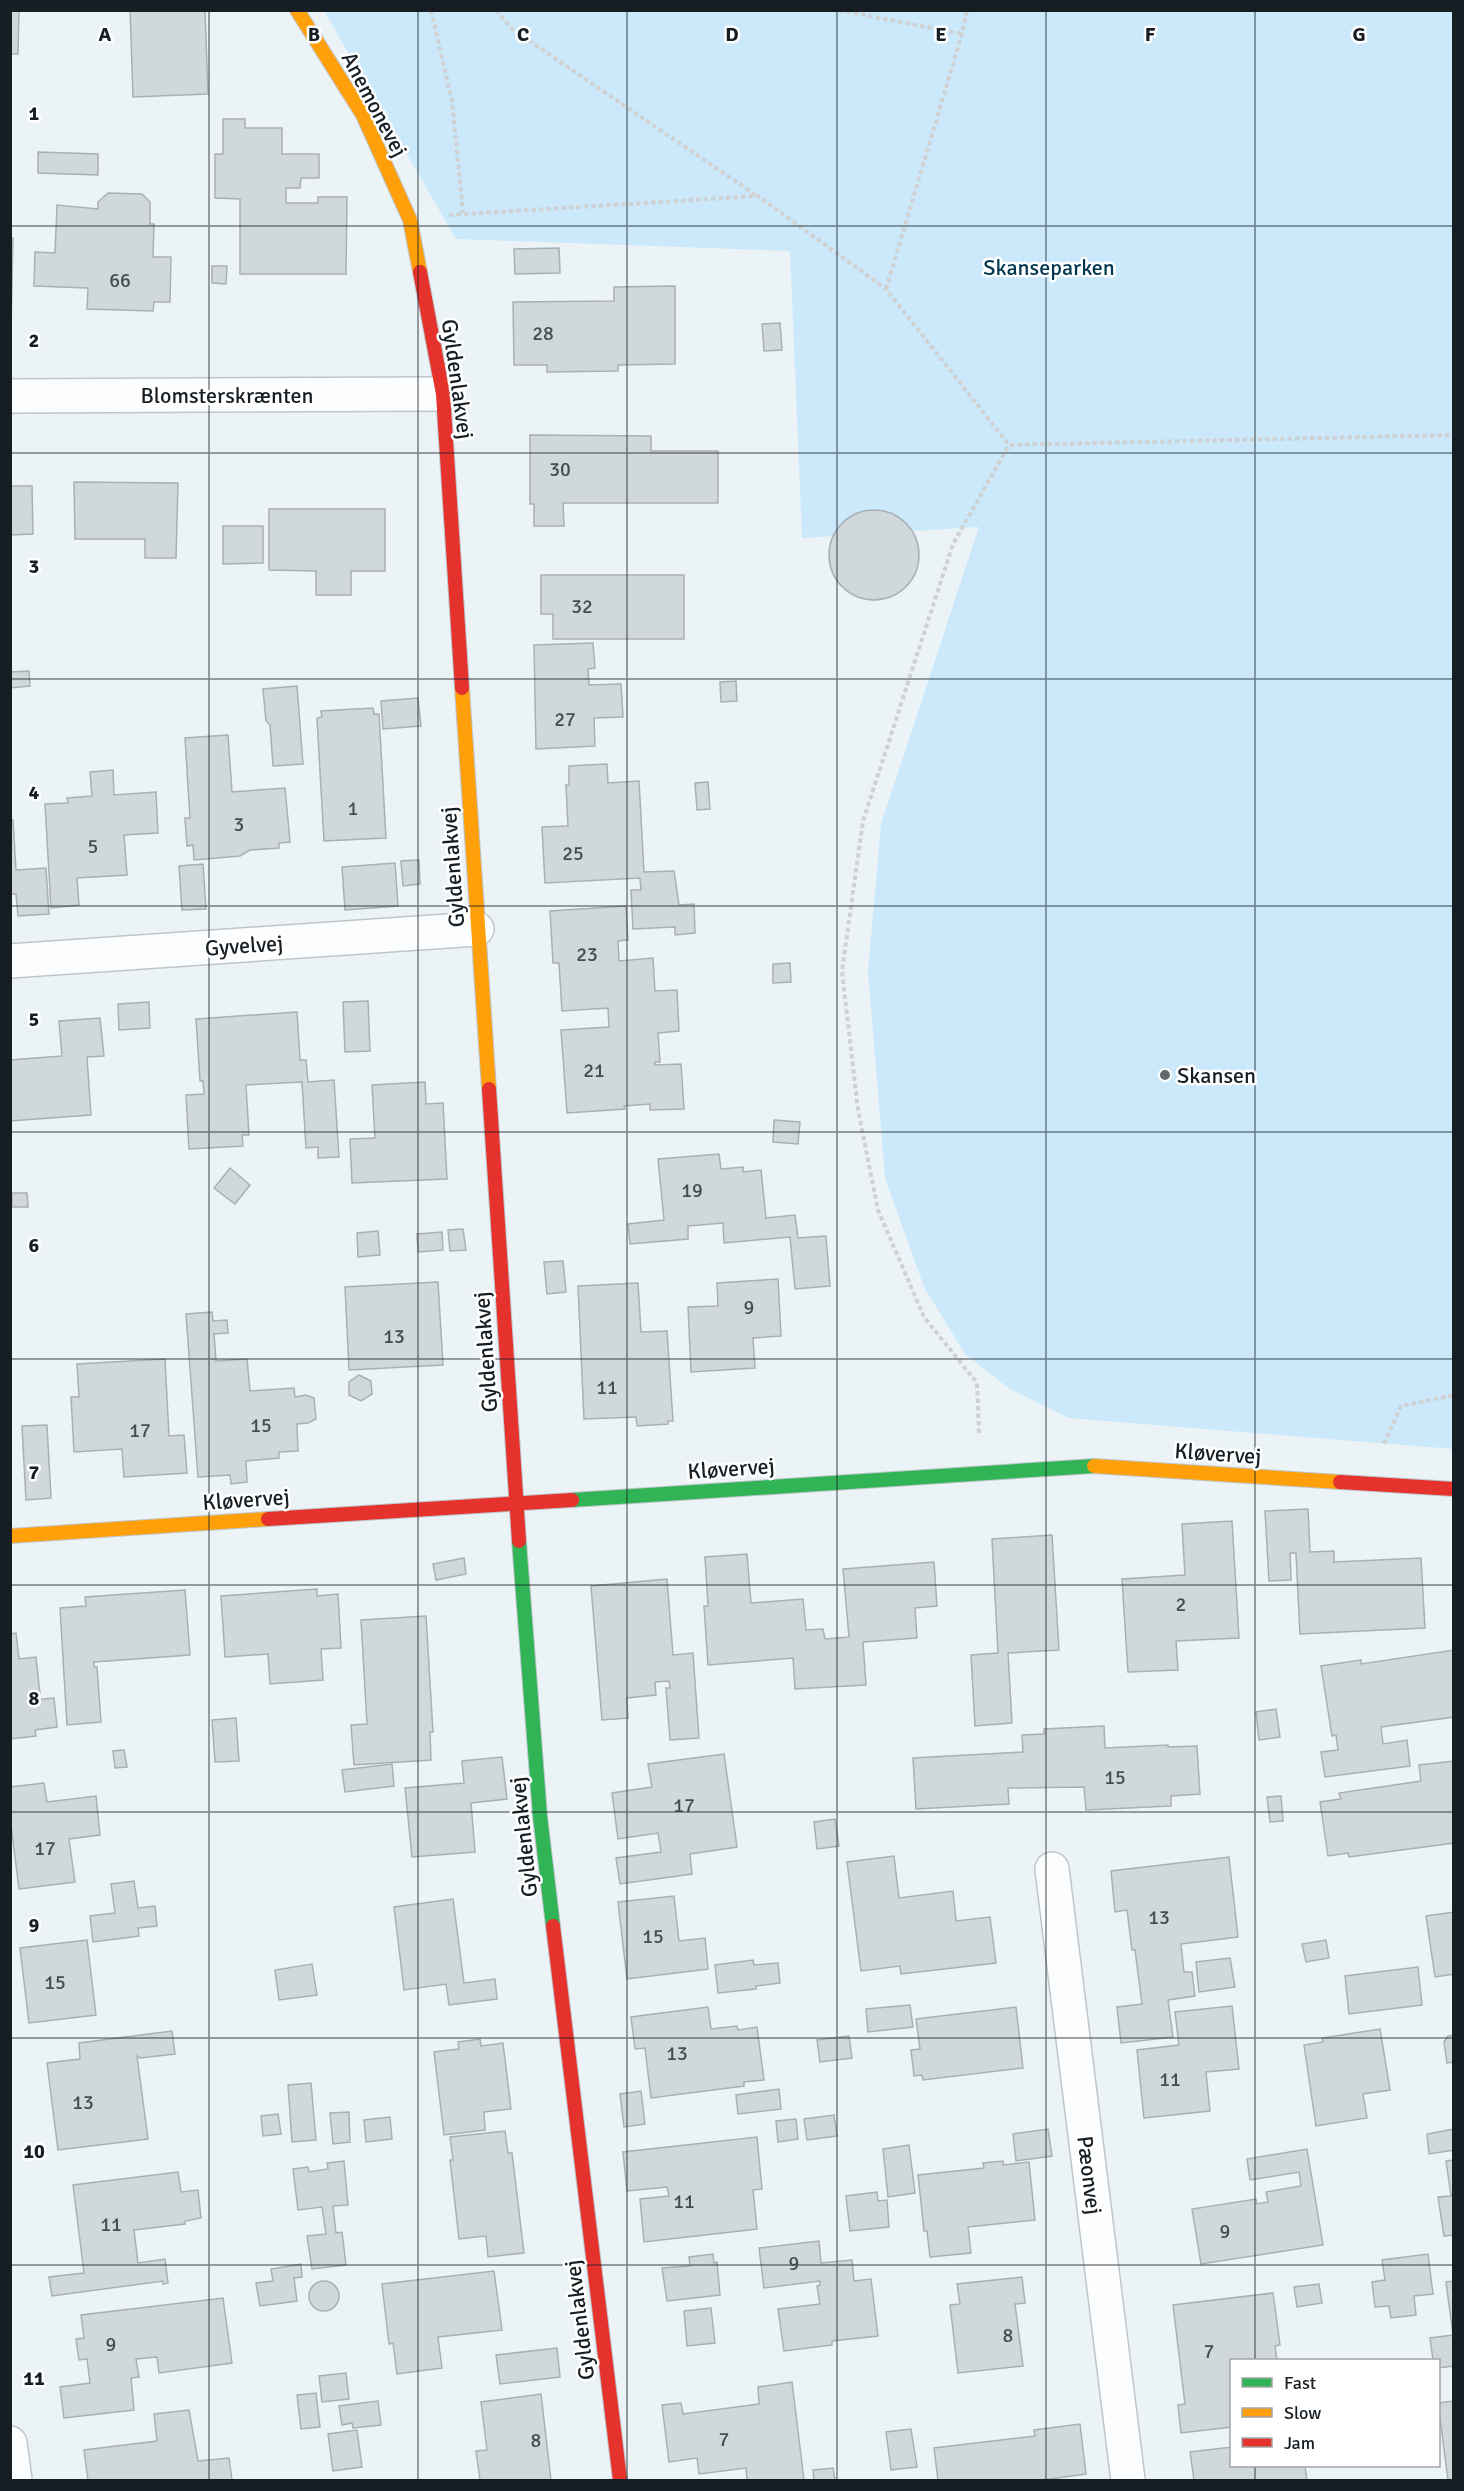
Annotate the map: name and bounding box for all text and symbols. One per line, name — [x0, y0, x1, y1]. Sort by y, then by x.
text: A — [99, 22, 112, 47]
text: B — [308, 22, 320, 47]
text: C — [517, 22, 529, 47]
text: D — [725, 22, 739, 47]
text: E — [935, 22, 947, 47]
text: F — [1145, 22, 1156, 47]
text: G — [1352, 22, 1366, 47]
street label: Anemonevej — [336, 47, 413, 161]
text: 1 — [29, 101, 40, 126]
park label: Skanseparken — [983, 254, 1115, 281]
house number: 66 — [109, 268, 131, 293]
street label: Gyldenlakvej — [436, 317, 479, 441]
house number: 28 — [532, 321, 554, 346]
text: 2 — [29, 328, 39, 353]
street label: Blomsterskrænten — [140, 382, 314, 409]
house number: 30 — [549, 457, 571, 482]
text: 3 — [29, 554, 39, 579]
house number: 32 — [571, 594, 593, 619]
house number: 27 — [554, 707, 576, 732]
text: 4 — [29, 780, 40, 805]
house number: 1 — [348, 796, 358, 821]
street label: Gyldenlakvej — [435, 806, 470, 928]
house number: 3 — [234, 812, 244, 837]
house number: 5 — [88, 834, 98, 859]
house number: 25 — [562, 841, 584, 866]
street label: Gyvelvej — [204, 929, 284, 962]
house number: 23 — [576, 942, 598, 967]
text: 5 — [29, 1007, 39, 1032]
house number: 21 — [583, 1058, 605, 1083]
place label: Skansen — [1177, 1062, 1256, 1089]
marker: Skansen — [1158, 1068, 1172, 1082]
house number: 19 — [681, 1178, 703, 1203]
text: 6 — [29, 1233, 40, 1258]
street label: Gyldenlakvej — [468, 1291, 503, 1413]
house number: 9 — [744, 1295, 754, 1320]
house number: 13 — [383, 1324, 405, 1349]
house number: 11 — [596, 1375, 618, 1400]
house number: 15 — [250, 1413, 272, 1438]
house number: 17 — [129, 1418, 151, 1443]
street label: Kløvervej — [1174, 1437, 1262, 1470]
street label: Kløvervej — [687, 1452, 775, 1485]
text: 7 — [29, 1460, 40, 1485]
street label: Kløvervej — [202, 1483, 290, 1516]
house number: 2 — [1176, 1592, 1186, 1617]
text: 8 — [29, 1686, 40, 1711]
house number: 15 — [1104, 1765, 1126, 1790]
street label: Gyldenlakvej — [504, 1775, 543, 1898]
house number: 17 — [673, 1793, 695, 1818]
house number: 17 — [34, 1836, 56, 1861]
house number: 13 — [1148, 1905, 1170, 1930]
text: 9 — [29, 1913, 40, 1938]
house number: 15 — [642, 1924, 664, 1949]
house number: 15 — [44, 1970, 66, 1995]
house number: 13 — [666, 2041, 688, 2066]
house number: 11 — [1159, 2067, 1181, 2092]
house number: 13 — [72, 2090, 94, 2115]
street label: Pæonvej — [1071, 2134, 1108, 2216]
text: 10 — [23, 2139, 45, 2164]
house number: 11 — [673, 2189, 695, 2214]
house number: 11 — [100, 2212, 122, 2237]
house number: 9 — [1220, 2219, 1230, 2244]
house number: 9 — [789, 2251, 799, 2276]
street label: Gyldenlakvej — [559, 2258, 600, 2382]
house number: 8 — [1003, 2323, 1013, 2348]
house number: 9 — [106, 2332, 116, 2357]
house number: 7 — [1204, 2339, 1214, 2364]
legend — [1230, 2359, 1440, 2467]
text: 11 — [23, 2366, 45, 2391]
text: Fast — [1284, 2372, 1316, 2394]
text: Slow — [1284, 2402, 1321, 2424]
house number: 7 — [719, 2427, 729, 2452]
house number: 8 — [531, 2428, 541, 2453]
text: Jam — [1284, 2432, 1315, 2454]

